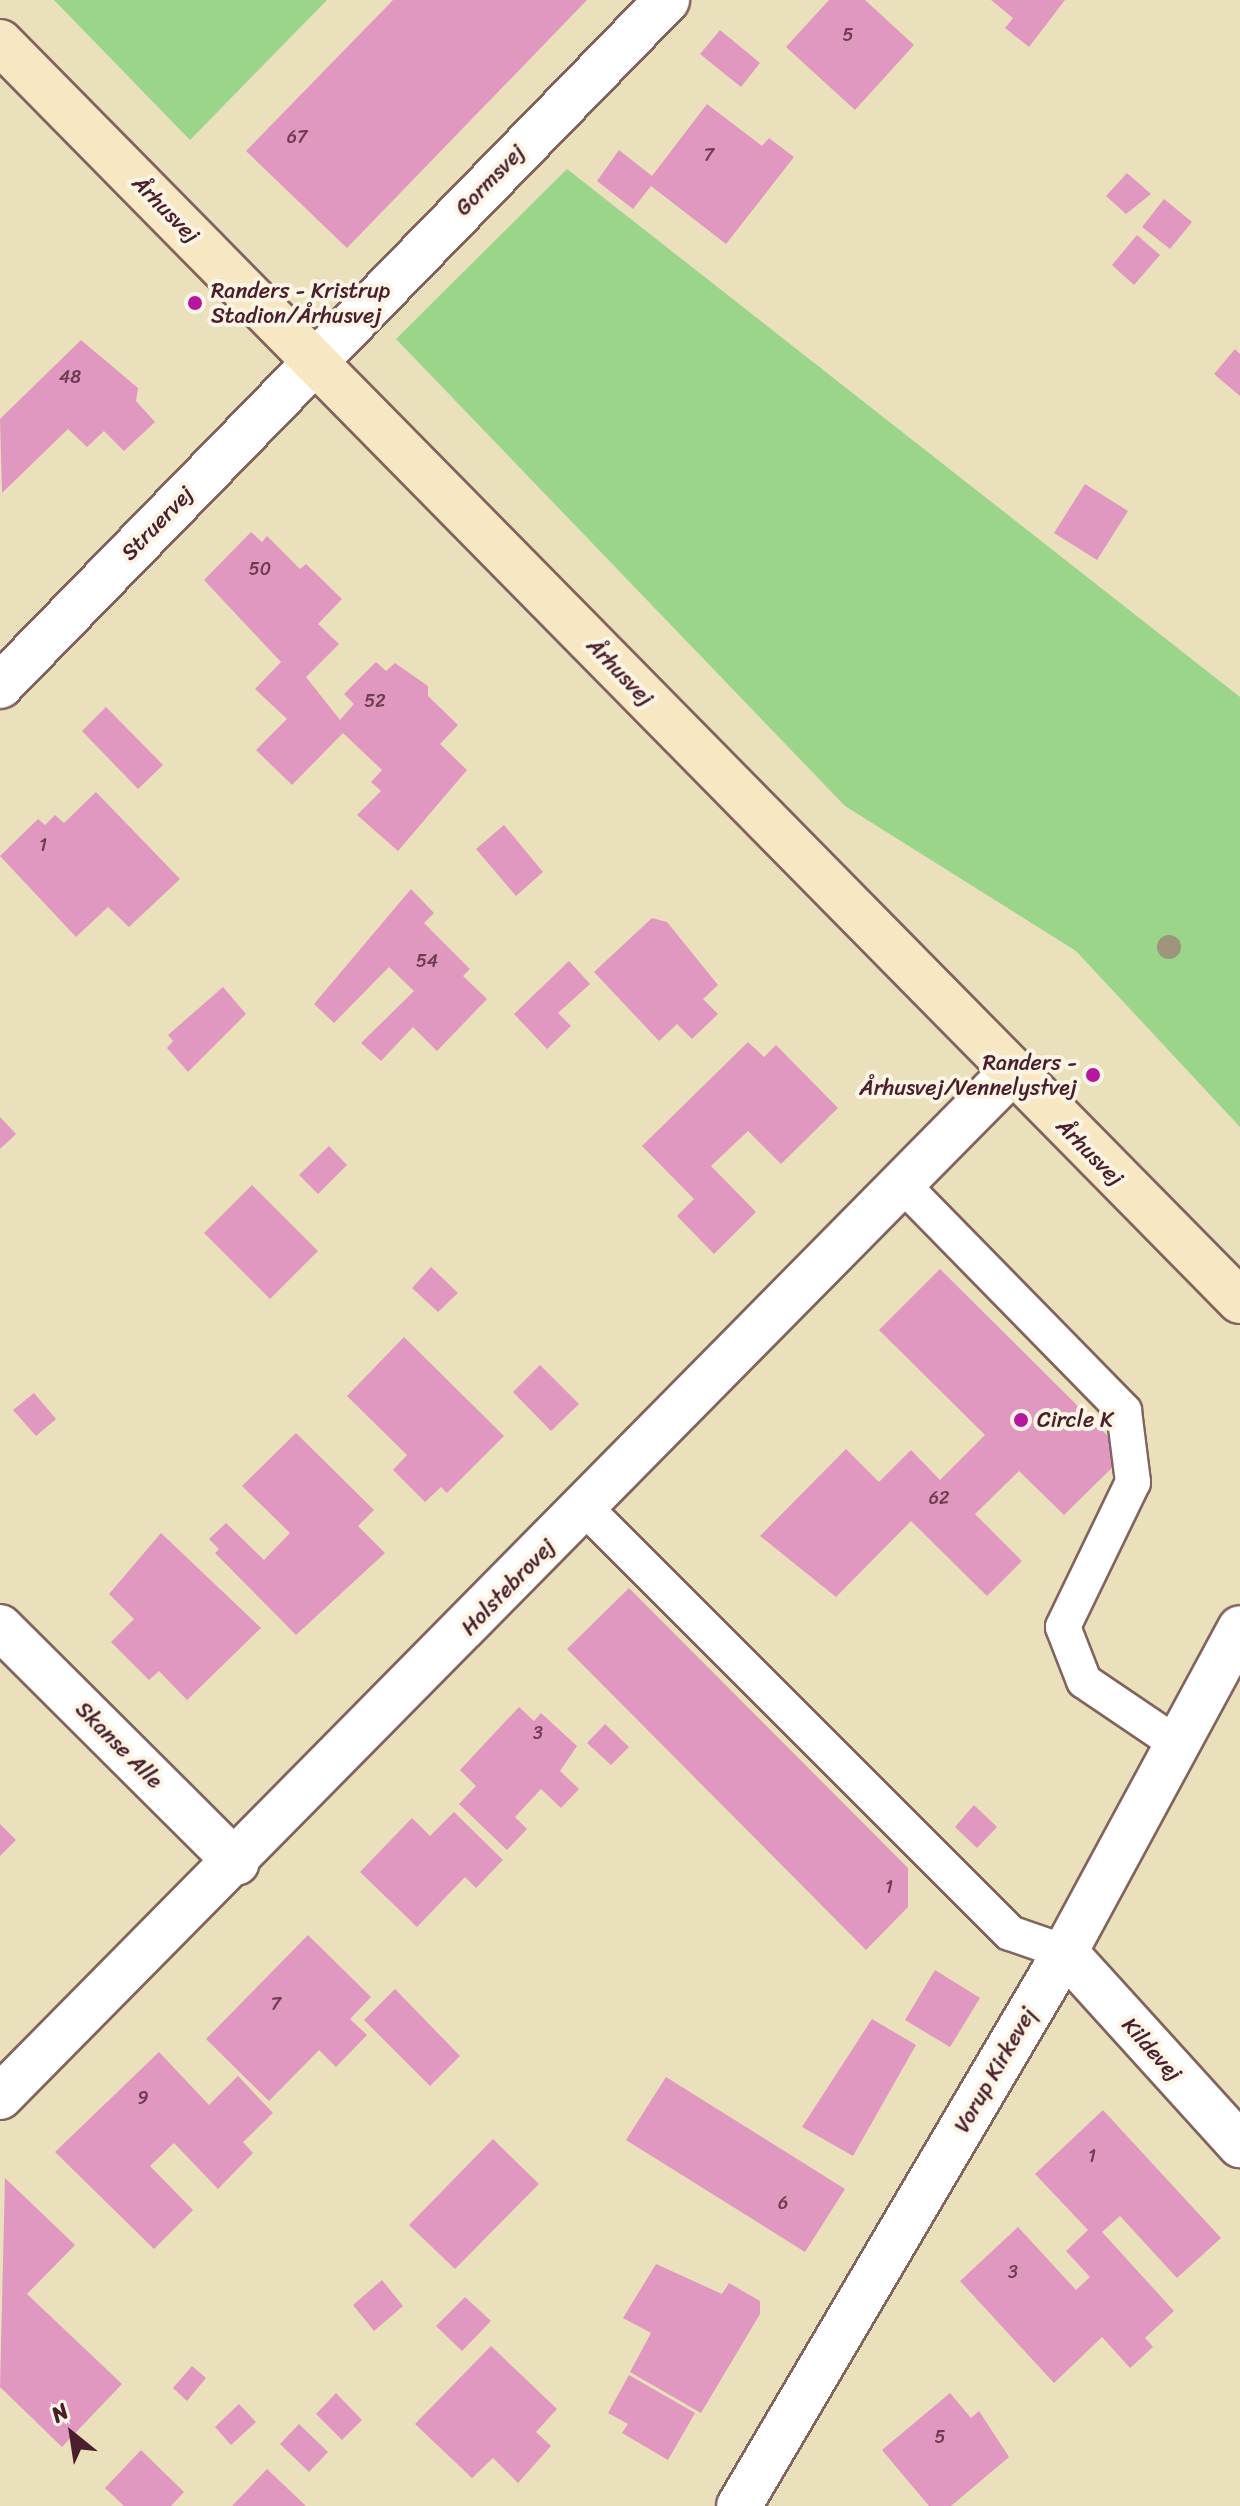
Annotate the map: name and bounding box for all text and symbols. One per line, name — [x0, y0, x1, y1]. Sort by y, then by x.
house number: 5 — [843, 24, 853, 46]
house number: 67 — [287, 126, 307, 148]
street label: Gormsvej — [450, 139, 530, 221]
house number: 7 — [704, 144, 714, 166]
street label: Århusvej — [127, 170, 205, 248]
place label: Randers - Kristrup Stadion/Århusvej — [211, 277, 391, 328]
marker: Randers - Kristrup Stadion/Århusvej — [186, 294, 204, 312]
house number: 48 — [59, 366, 81, 388]
street label: Struervej — [115, 481, 199, 565]
house number: 50 — [249, 558, 271, 580]
street label: Århusvej — [581, 632, 659, 712]
house number: 52 — [364, 690, 386, 712]
house number: 1 — [39, 834, 47, 856]
house number: 54 — [416, 950, 438, 972]
place label: Randers - Århusvej/Vennelystvej — [859, 1049, 1077, 1100]
marker: Randers - Århusvej/Vennelystvej — [1084, 1066, 1102, 1084]
street label: Århusvej — [1051, 1113, 1129, 1191]
place label: Circle K — [1037, 1407, 1113, 1433]
marker: Circle K — [1012, 1411, 1030, 1429]
house number: 62 — [929, 1487, 949, 1509]
street label: Holstebrovej — [455, 1533, 561, 1641]
street label: Skanse Alle — [70, 1696, 168, 1794]
house number: 3 — [533, 1722, 543, 1744]
house number: 1 — [885, 1876, 893, 1898]
house number: 7 — [271, 1993, 281, 2015]
street label: Vorup Kirkevej — [949, 2003, 1041, 2137]
street label: Kildevej — [1117, 2012, 1187, 2086]
house number: 9 — [137, 2087, 149, 2109]
house number: 1 — [1088, 2145, 1096, 2167]
house number: 6 — [778, 2192, 788, 2214]
house number: 3 — [1008, 2261, 1018, 2283]
text: N — [43, 2392, 76, 2433]
north arrow — [32, 2394, 112, 2474]
house number: 5 — [935, 2426, 945, 2448]

